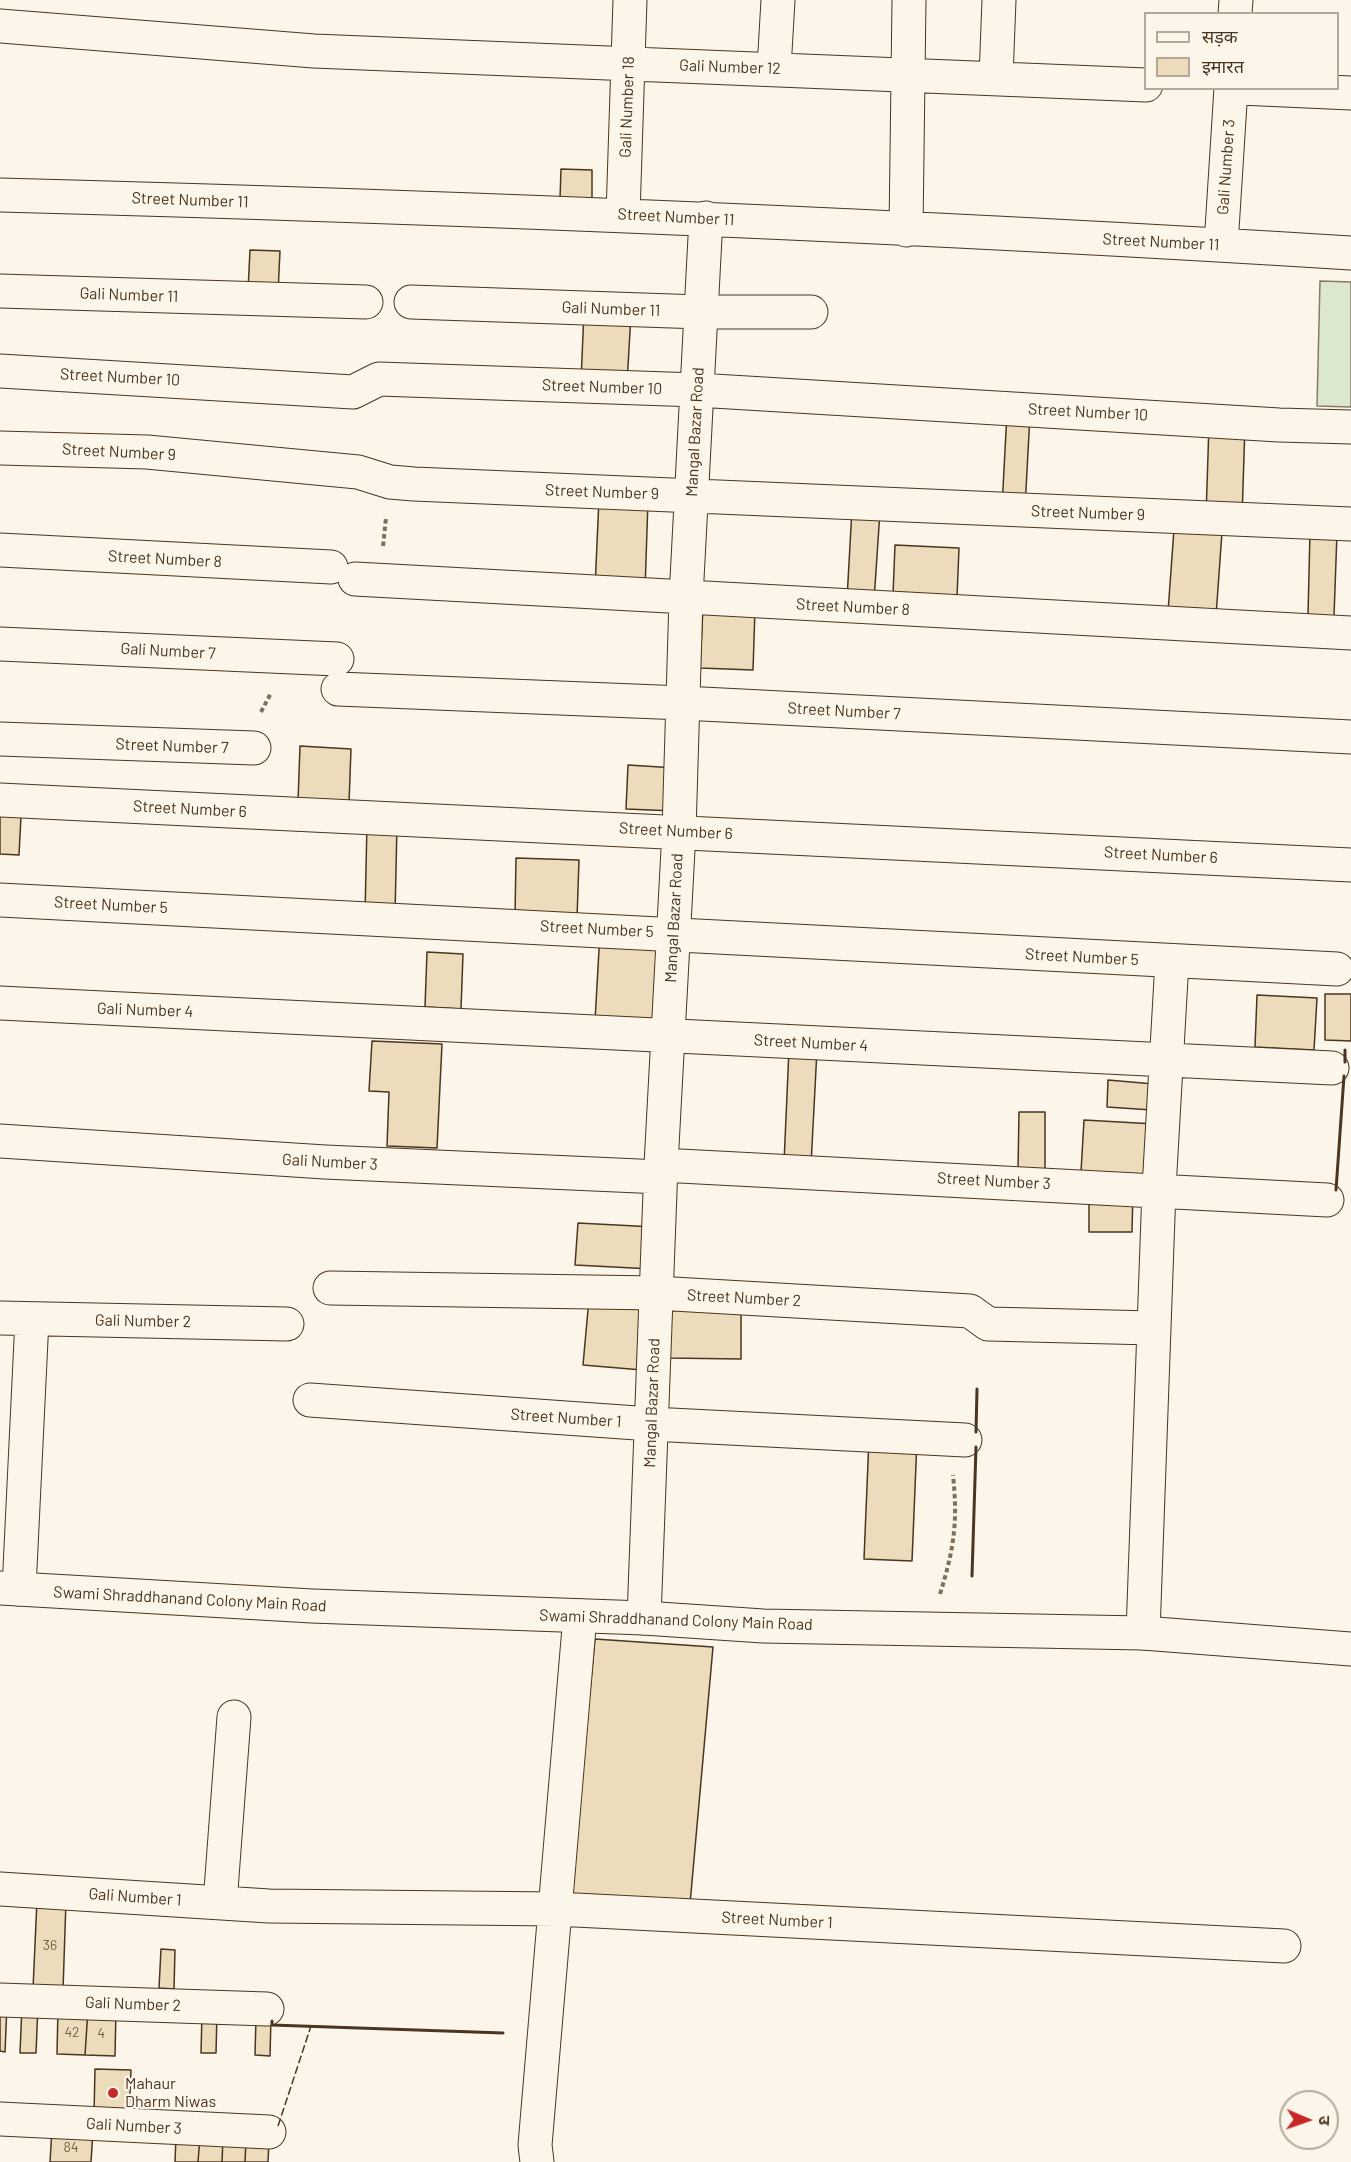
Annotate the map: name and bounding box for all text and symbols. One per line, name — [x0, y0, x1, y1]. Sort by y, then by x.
legend — [1144, 12, 1339, 90]
text: सड़क — [1202, 25, 1238, 47]
text: इमारत — [1202, 55, 1244, 77]
street label: Gali Number 18 — [616, 56, 638, 158]
street label: Gali Number 12 — [679, 56, 781, 78]
street label: Gali Number 3 — [1213, 119, 1239, 215]
street label: Street Number 11 — [131, 188, 249, 212]
street label: Street Number 11 — [617, 204, 735, 230]
street label: Street Number 11 — [1102, 229, 1220, 255]
street label: Gali Number 11 — [79, 284, 179, 306]
street label: Gali Number 11 — [561, 298, 661, 320]
street label: Street Number 10 — [59, 364, 181, 390]
street label: Mangal Bazar Road — [682, 367, 708, 497]
street label: Street Number 10 — [542, 375, 662, 399]
street label: Street Number 10 — [1027, 399, 1149, 425]
street label: Street Number 9 — [62, 439, 176, 465]
street label: Street Number 9 — [545, 480, 659, 504]
street label: Street Number 9 — [1031, 501, 1145, 525]
street label: Street Number 8 — [108, 546, 222, 572]
street label: Street Number 8 — [796, 594, 910, 620]
street label: Gali Number 7 — [120, 639, 216, 663]
street label: Street Number 7 — [787, 698, 901, 724]
street label: Street Number 7 — [115, 734, 229, 758]
street label: Street Number 6 — [133, 796, 247, 822]
street label: Street Number 6 — [619, 818, 733, 844]
street label: Street Number 6 — [1104, 842, 1218, 868]
street label: Mangal Bazar Road — [661, 853, 687, 983]
street label: Street Number 5 — [54, 892, 168, 918]
street label: Street Number 5 — [540, 916, 654, 942]
street label: Street Number 5 — [1025, 944, 1139, 970]
street label: Gali Number 4 — [96, 999, 194, 1021]
street label: Street Number 4 — [753, 1030, 869, 1056]
street label: Gali Number 3 — [282, 1150, 378, 1174]
street label: Street Number 3 — [937, 1168, 1051, 1194]
street label: Street Number 2 — [686, 1285, 802, 1311]
street label: Gali Number 2 — [95, 1311, 191, 1331]
street label: Mangal Bazar Road — [640, 1338, 664, 1468]
street label: Street Number 1 — [510, 1405, 622, 1431]
street label: Swami Shraddhanand Colony Main Road — [53, 1582, 327, 1616]
street label: Swami Shraddhanand Colony Main Road — [539, 1606, 813, 1634]
street label: Gali Number 1 — [88, 1884, 182, 1910]
street label: Street Number 1 — [721, 1908, 833, 1932]
house number: 36 — [43, 1937, 57, 1953]
street label: Gali Number 2 — [85, 1993, 181, 2015]
house number: 42 — [64, 2024, 80, 2040]
house number: 4 — [97, 2025, 105, 2041]
place label: Mahaur Dharm Niwas — [125, 2074, 216, 2112]
marker: Mahaur Dharm Niwas — [106, 2086, 120, 2100]
north arrow — [1279, 2090, 1339, 2150]
street label: Gali Number 3 — [86, 2114, 182, 2138]
text: उ — [1316, 2116, 1335, 2126]
house number: 84 — [63, 2139, 79, 2155]

